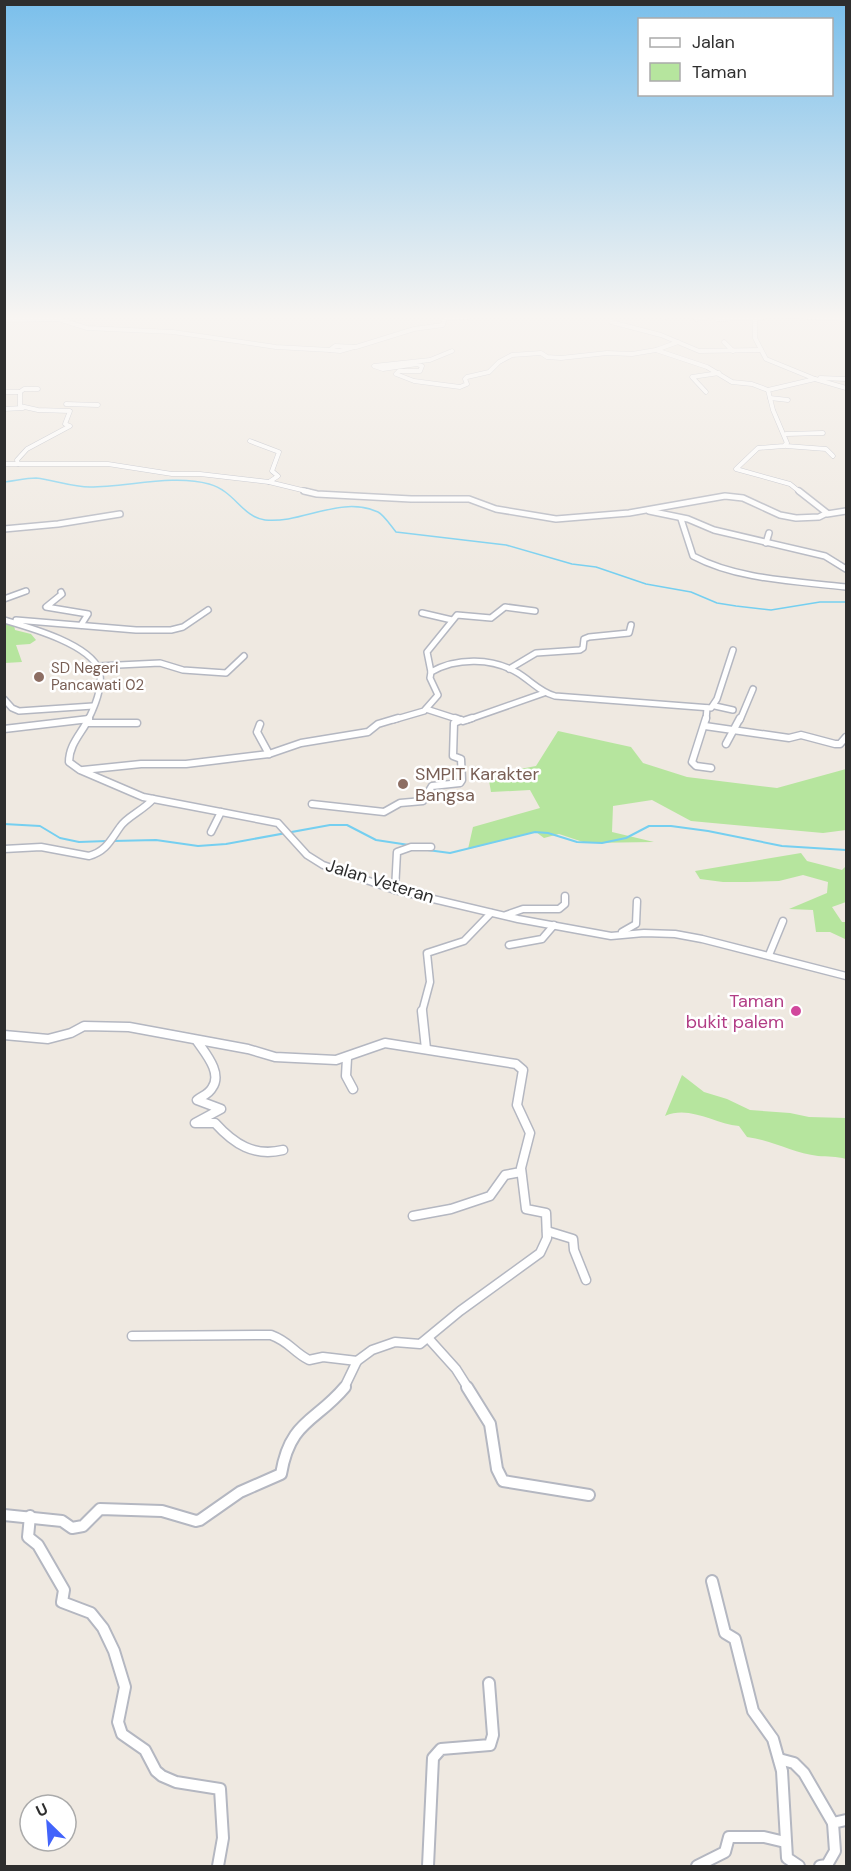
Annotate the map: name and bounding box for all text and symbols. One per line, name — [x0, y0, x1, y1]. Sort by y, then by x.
legend — [638, 18, 833, 96]
text: Jalan — [692, 30, 735, 54]
text: Taman — [692, 60, 747, 84]
place label: SD Negeri Pancawati 02 — [51, 658, 144, 695]
marker: SD Negeri Pancawati 02 — [32, 670, 46, 684]
place label: SMPIT Karakter Bangsa — [415, 762, 540, 807]
marker: SMPIT Karakter Bangsa — [396, 777, 410, 791]
street label: Jalan Veteran — [323, 853, 437, 909]
place label: Taman bukit palem — [686, 989, 784, 1034]
marker: Taman bukit palem — [789, 1004, 803, 1018]
north arrow — [18, 1793, 78, 1853]
text: U — [32, 1798, 51, 1822]

